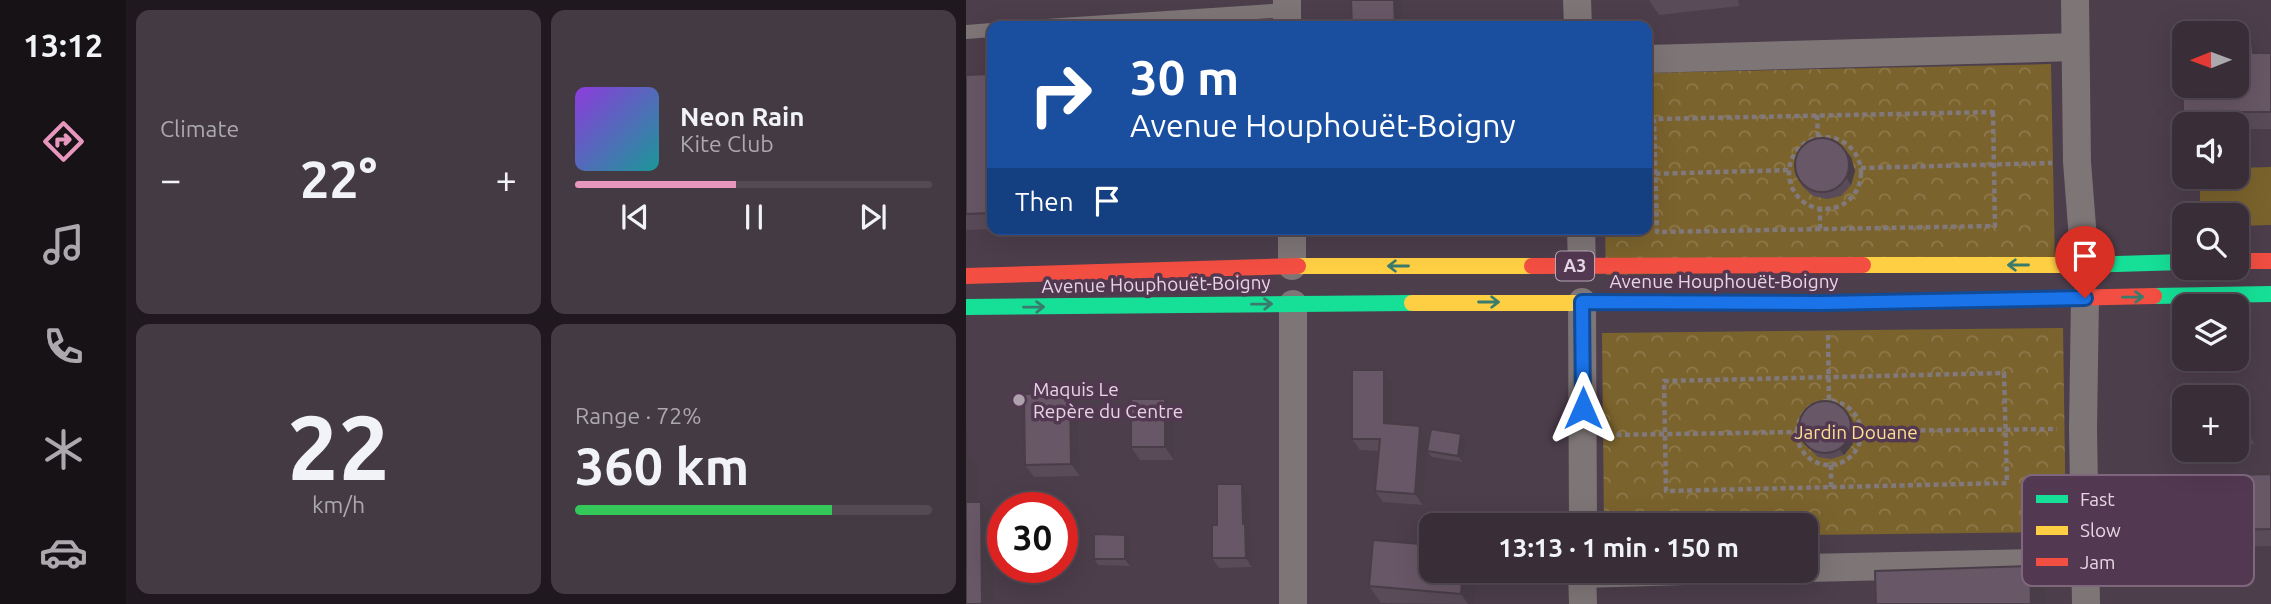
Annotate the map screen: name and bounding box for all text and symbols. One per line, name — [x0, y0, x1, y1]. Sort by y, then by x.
north arrow — [2172, 21, 2249, 98]
map controls — [2172, 21, 2249, 462]
text: 13:12 — [23, 27, 103, 63]
icon: right — [1015, 49, 1106, 140]
text: 30 m — [1130, 49, 1239, 104]
text: Neon Rain — [680, 102, 805, 131]
text: Avenue Houphouët-Boigny — [1130, 107, 1516, 143]
button: sound — [2172, 112, 2249, 189]
text: Climate — [160, 116, 239, 141]
icon: directions — [39, 117, 88, 166]
text: Kite Club — [680, 131, 774, 156]
text: 22° — [300, 150, 377, 208]
text: − — [160, 158, 181, 200]
text: + — [496, 158, 517, 200]
icon: arrive — [1088, 182, 1126, 220]
text: Then — [1015, 187, 1074, 216]
icon: previous — [616, 198, 654, 236]
icon: pause — [735, 198, 773, 236]
icon: next — [854, 198, 892, 236]
button: search — [2172, 203, 2249, 280]
icon: music — [39, 220, 88, 269]
pin — [2055, 226, 2115, 298]
icon: arrive — [2066, 237, 2104, 275]
road number: A3 — [1556, 252, 1594, 280]
one-way arrow — [2007, 258, 2030, 272]
one-way arrow — [1387, 259, 1410, 273]
street label: Avenue Houphouët-Boigny — [1609, 270, 1839, 292]
street label: Avenue Houphouët-Boigny — [1041, 271, 1271, 297]
one-way arrow — [2121, 290, 2144, 304]
button: layers — [2172, 294, 2249, 371]
one-way arrow — [1477, 296, 1500, 309]
one-way arrow — [1250, 297, 1273, 311]
one-way arrow — [1022, 300, 1045, 313]
icon: phone — [39, 322, 88, 371]
position arrow — [1546, 371, 1620, 445]
place label: Maquis Le Repère du Centre — [1033, 378, 1183, 422]
button: + — [2172, 385, 2249, 462]
marker: Maquis Le Repère du Centre — [1011, 392, 1027, 408]
text: 22 — [287, 395, 390, 497]
text: Range · 72% — [575, 403, 702, 428]
park label: Jardin Douane — [1794, 421, 1918, 443]
icon: climate — [39, 425, 88, 474]
text: 360 km — [575, 437, 749, 495]
legend — [2022, 475, 2254, 586]
text: Fast — [2080, 488, 2115, 510]
text: km/h — [312, 492, 365, 517]
speed limit sign: 30 — [987, 492, 1078, 583]
text: Slow — [2080, 519, 2121, 541]
icon: car — [39, 528, 88, 577]
text: 13:13 · 1 min · 150 m — [1498, 533, 1739, 562]
text: Jam — [2080, 551, 2116, 573]

